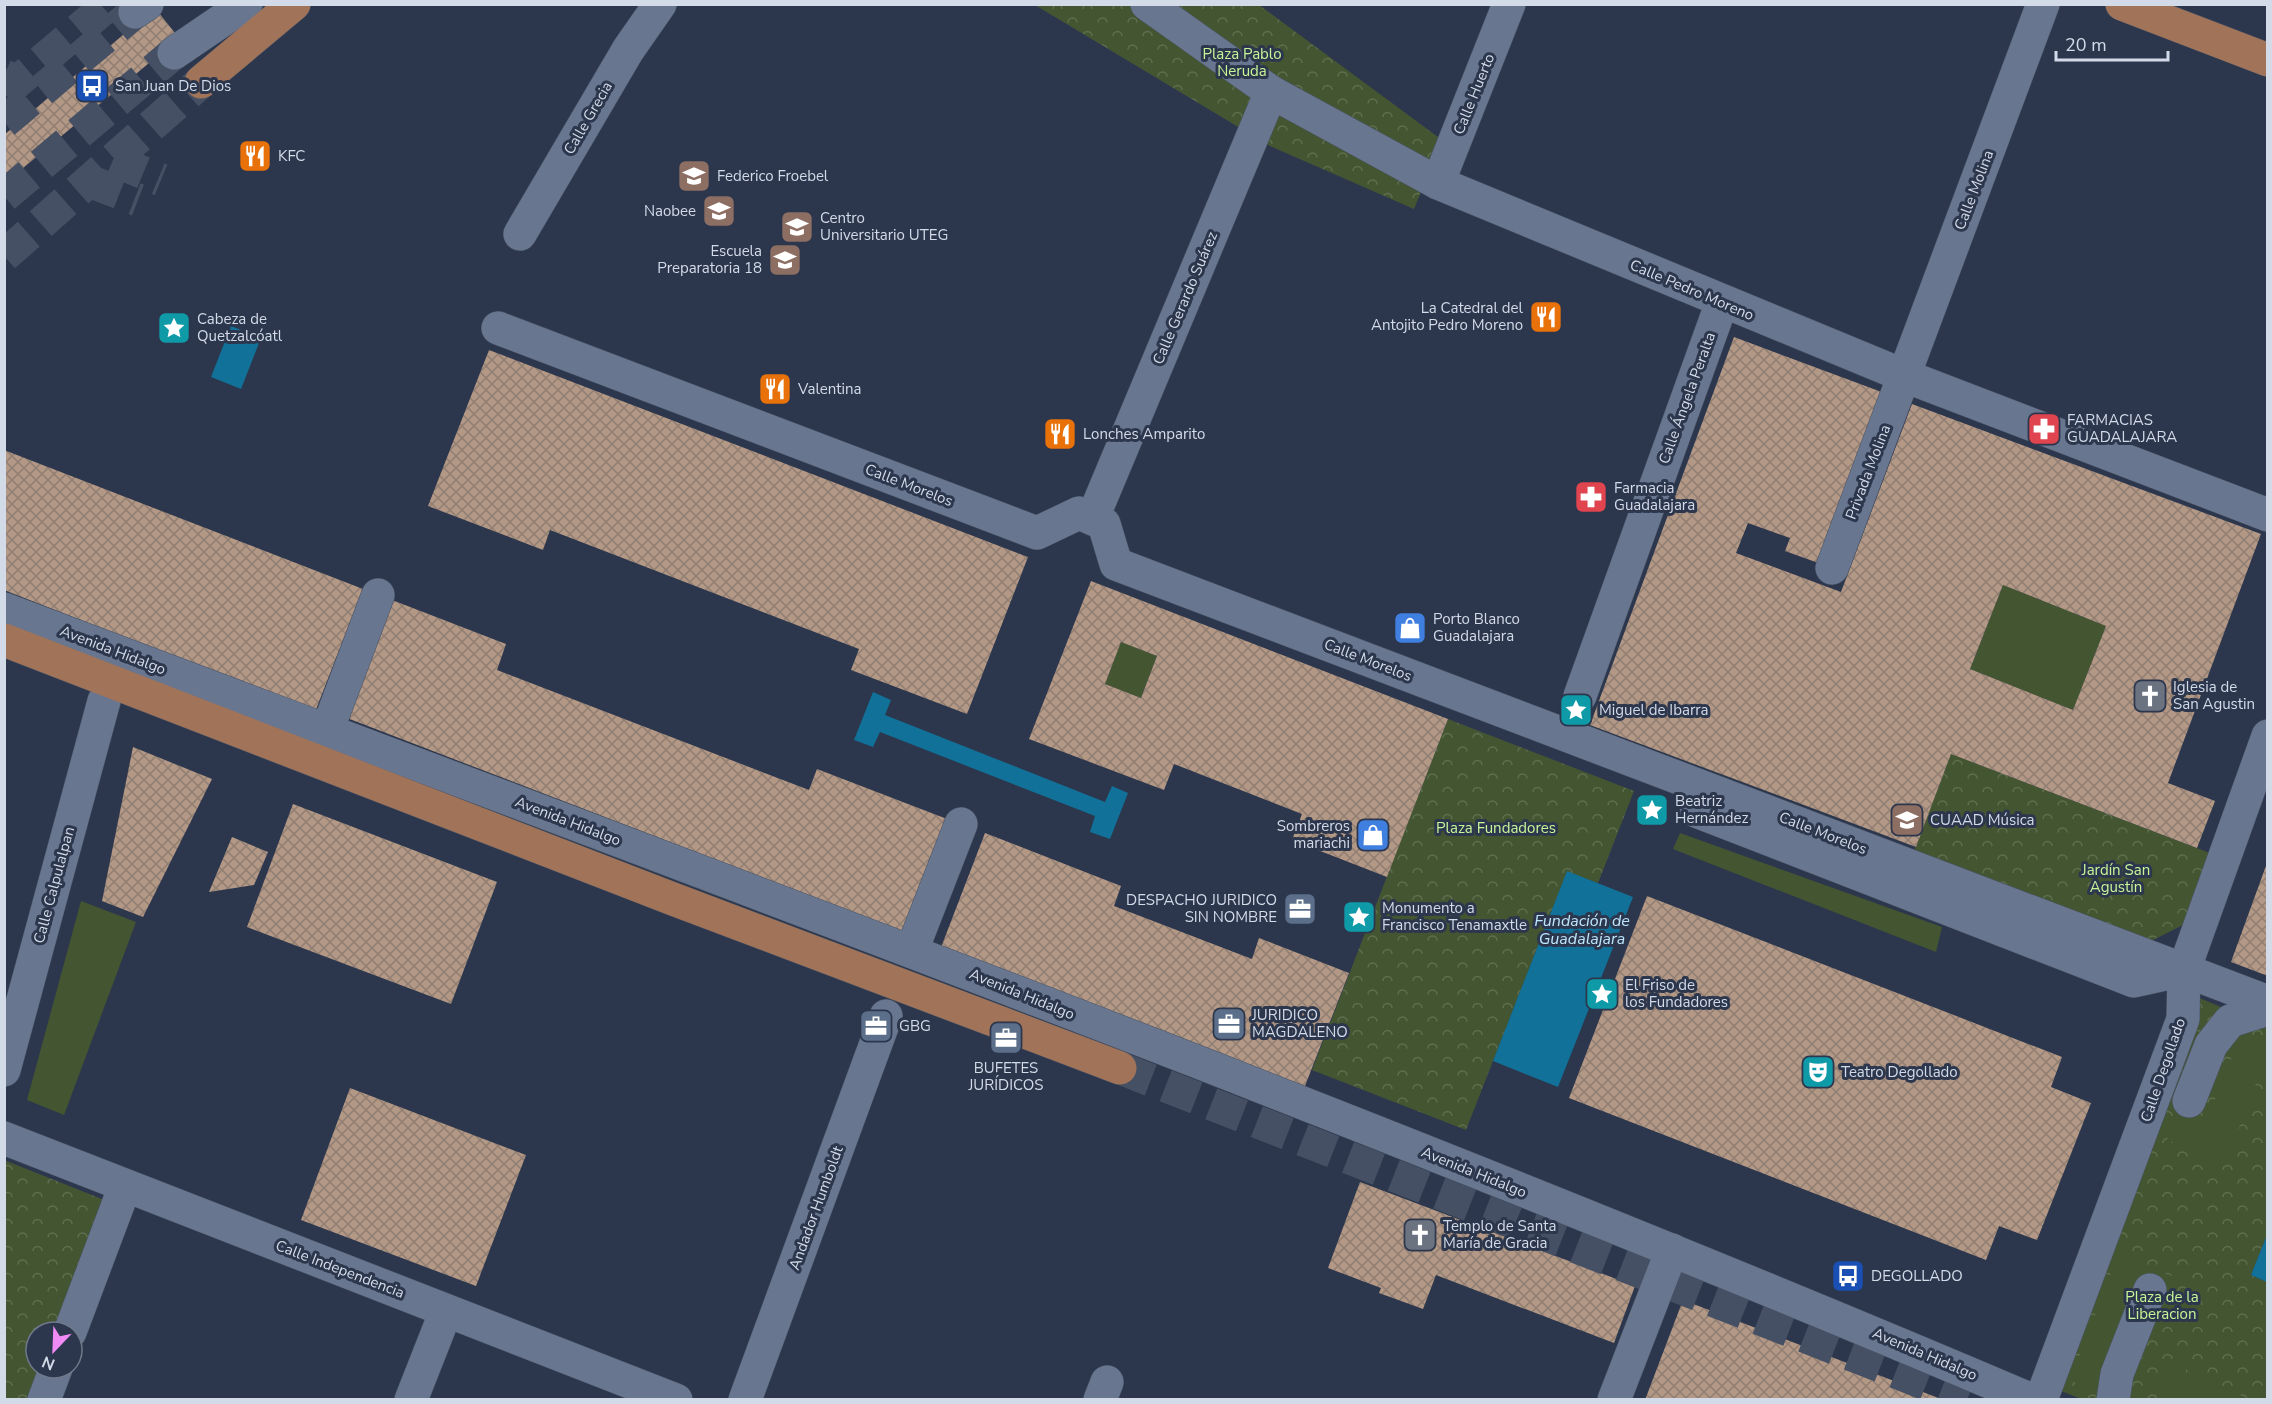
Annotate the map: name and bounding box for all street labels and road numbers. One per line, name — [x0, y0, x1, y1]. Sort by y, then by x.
street label: Calle Huerto — [1449, 51, 1499, 137]
street label: Calle Grecia — [559, 78, 617, 158]
street label: Calle Molina — [1950, 147, 1998, 233]
street label: Calle Gerardo Suárez — [1148, 228, 1222, 368]
street label: Calle Pedro Moreno — [1627, 255, 1757, 325]
street label: Calle Ángela Peralta — [1654, 329, 1720, 467]
street label: Privada Molina — [1841, 422, 1895, 522]
street label: Calle Morelos — [862, 459, 956, 511]
street label: Avenida Hidalgo — [57, 621, 169, 679]
street label: Calle Morelos — [1321, 634, 1415, 686]
street label: Avenida Hidalgo — [512, 792, 624, 850]
street label: Calle Morelos — [1776, 807, 1870, 859]
street label: Calle Calpulalpan — [29, 825, 79, 945]
street label: Avenida Hidalgo — [966, 964, 1078, 1024]
street label: Calle Degollado — [2136, 1015, 2190, 1125]
street label: Avenida Hidalgo — [1418, 1142, 1530, 1202]
street label: Andador Humboldt — [784, 1143, 848, 1273]
street label: Calle Independencia — [273, 1235, 407, 1303]
street label: Avenida Hidalgo — [1870, 1323, 1980, 1385]

